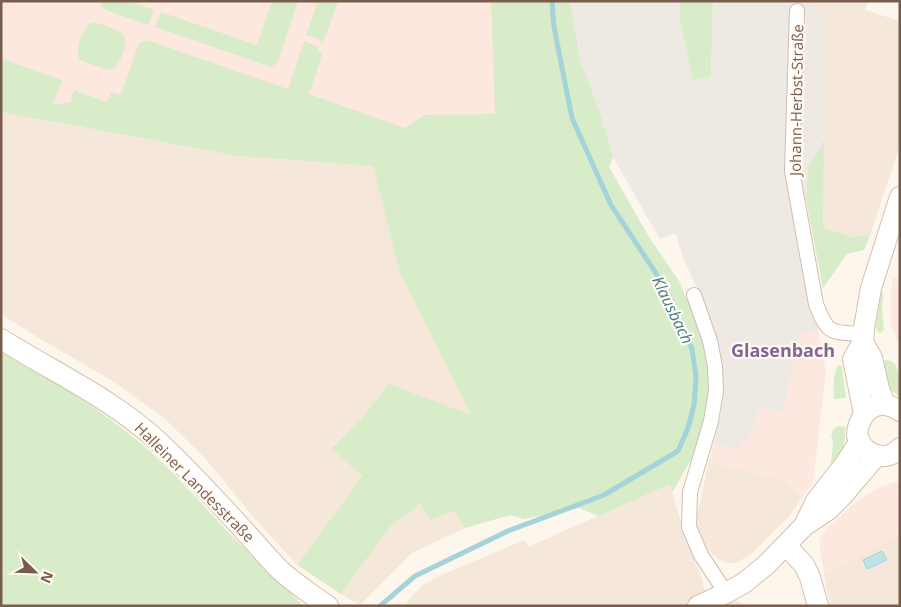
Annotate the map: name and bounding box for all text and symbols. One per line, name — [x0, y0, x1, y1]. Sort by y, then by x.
street label: Johann-Herbst-Straße — [785, 24, 807, 178]
water label: Klausbach — [647, 272, 699, 348]
district label: Glasenbach — [731, 338, 835, 362]
street label: Halleiner Landesstraße — [131, 418, 259, 546]
north arrow — [10, 547, 60, 597]
text: N — [36, 568, 58, 586]

